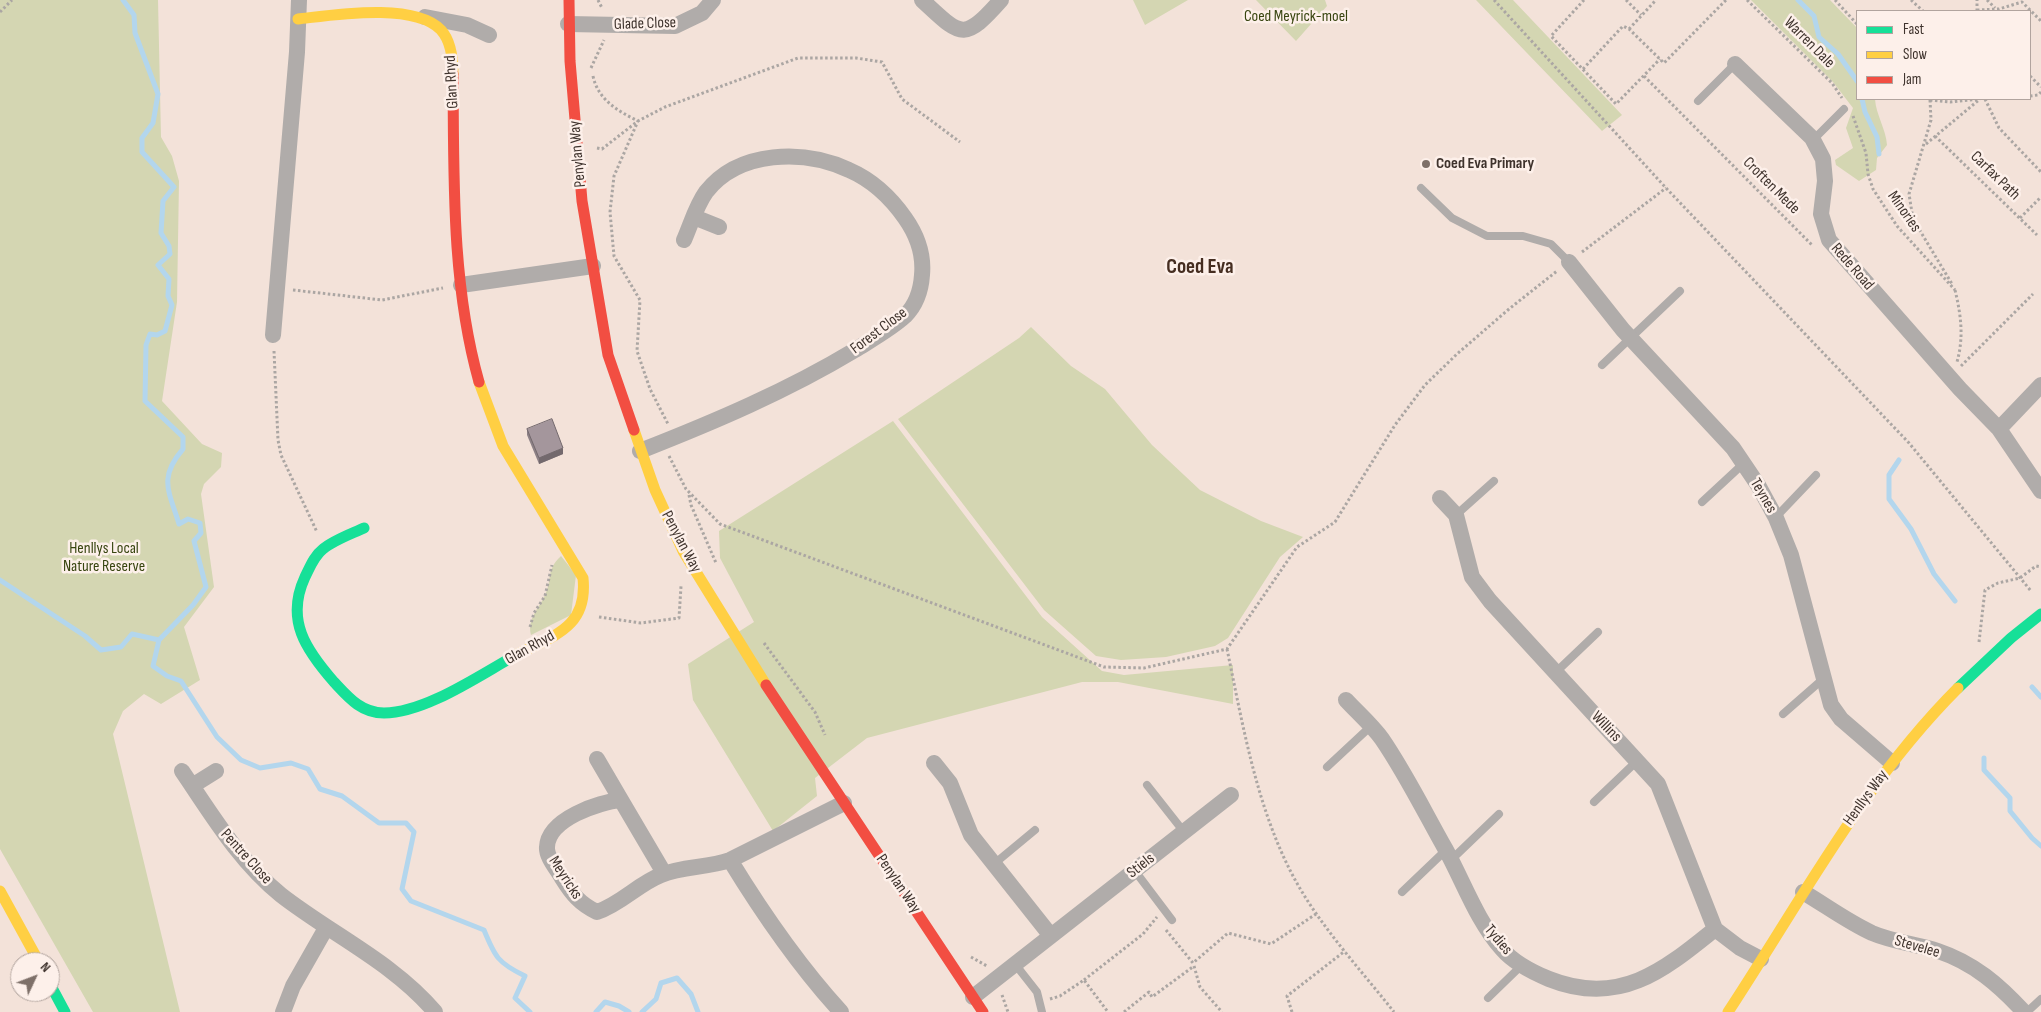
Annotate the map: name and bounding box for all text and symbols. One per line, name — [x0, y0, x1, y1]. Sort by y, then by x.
park label: Coed Meyrick-moel — [1244, 7, 1348, 27]
legend — [1856, 10, 2031, 100]
street label: Glade Close — [614, 13, 676, 35]
street label: Warren Dale — [1780, 14, 1838, 72]
text: Fast — [1903, 20, 1924, 39]
text: Slow — [1903, 45, 1927, 64]
street label: Glan Rhyd — [441, 55, 463, 109]
text: Jam — [1903, 70, 1921, 89]
street label: Penylan Way — [566, 120, 590, 188]
street label: Carfax Path — [1966, 148, 2024, 204]
street label: Croften Mede — [1738, 153, 1804, 219]
place label: Coed Eva Primary — [1436, 154, 1534, 174]
marker: Coed Eva Primary — [1420, 158, 1432, 170]
street label: Minories — [1883, 188, 1925, 236]
street label: Rede Road — [1826, 240, 1878, 294]
district label: Coed Eva — [1166, 255, 1234, 281]
street label: Forest Close — [847, 303, 911, 359]
street label: Teynes — [1745, 475, 1781, 517]
street label: Penylan Way — [657, 508, 705, 576]
park label: Henllys Local Nature Reserve — [63, 539, 145, 577]
street label: Glan Rhyd — [502, 627, 558, 669]
street label: Willins — [1587, 708, 1625, 746]
street label: Henllys Way — [1839, 766, 1893, 830]
street label: Pentre Close — [216, 825, 276, 889]
street label: Stiels — [1123, 849, 1159, 883]
street label: Penylan Way — [871, 851, 925, 917]
street label: Meyricks — [544, 853, 586, 903]
street label: Tydies — [1480, 921, 1516, 959]
street label: Stevelee — [1892, 931, 1942, 963]
north arrow — [10, 952, 60, 1002]
text: N — [37, 959, 54, 976]

